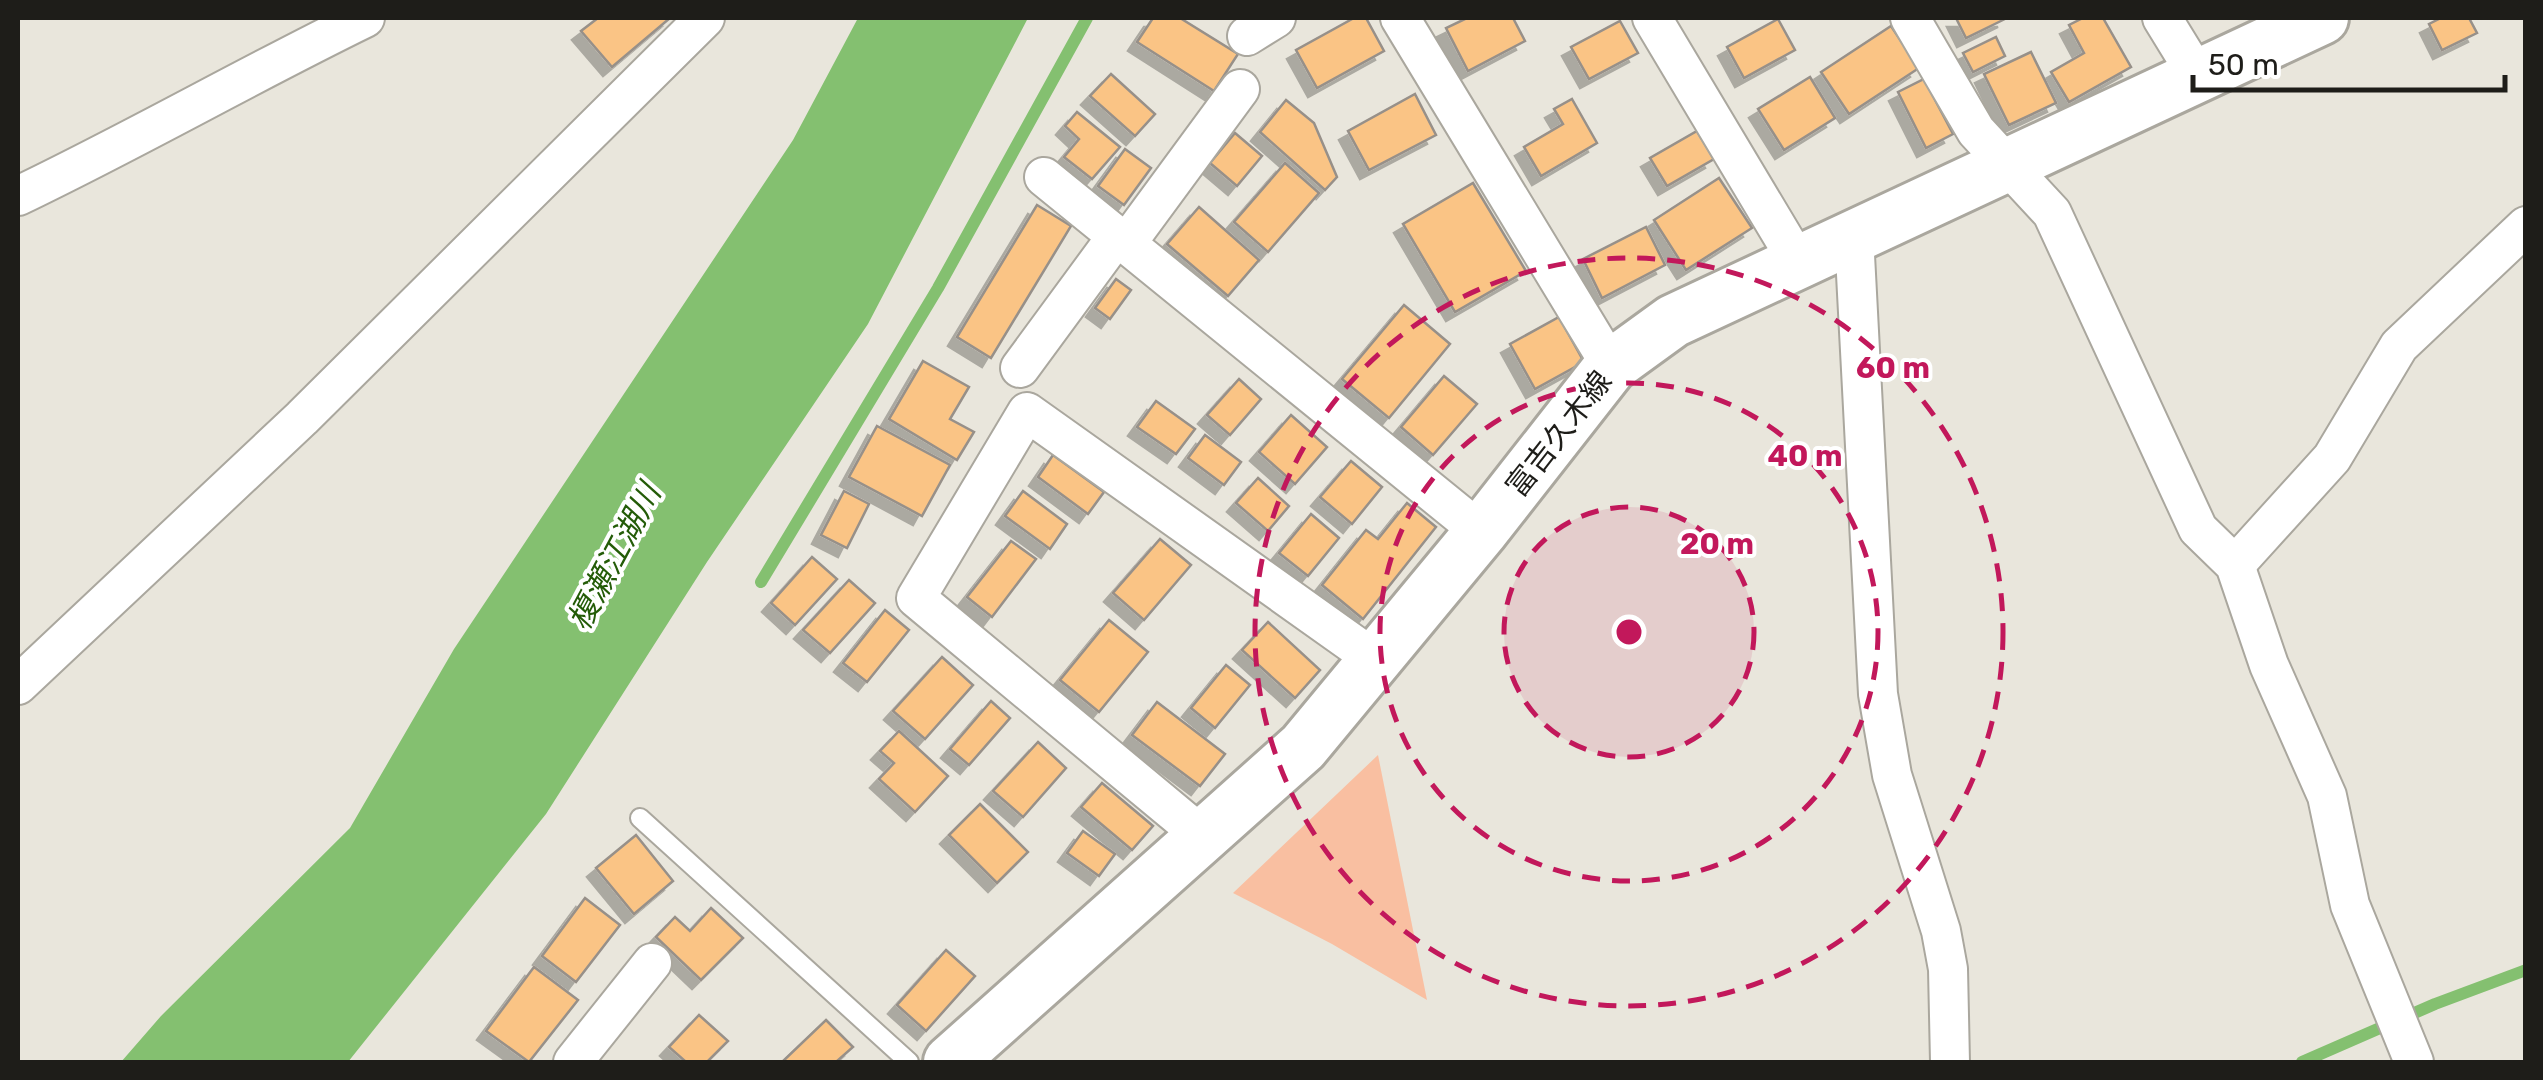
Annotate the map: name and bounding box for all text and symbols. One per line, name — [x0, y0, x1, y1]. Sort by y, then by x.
scale bar — [2193, 30, 2506, 92]
text: 50 m — [2208, 47, 2279, 83]
text: 60 m — [1856, 350, 1930, 386]
street label: 富吉久木線 — [1499, 364, 1619, 504]
text: 40 m — [1768, 438, 1842, 474]
water label: 榎瀬江湖川 — [560, 475, 670, 637]
text: 20 m — [1680, 526, 1754, 562]
centre of rings — [1611, 614, 1647, 650]

